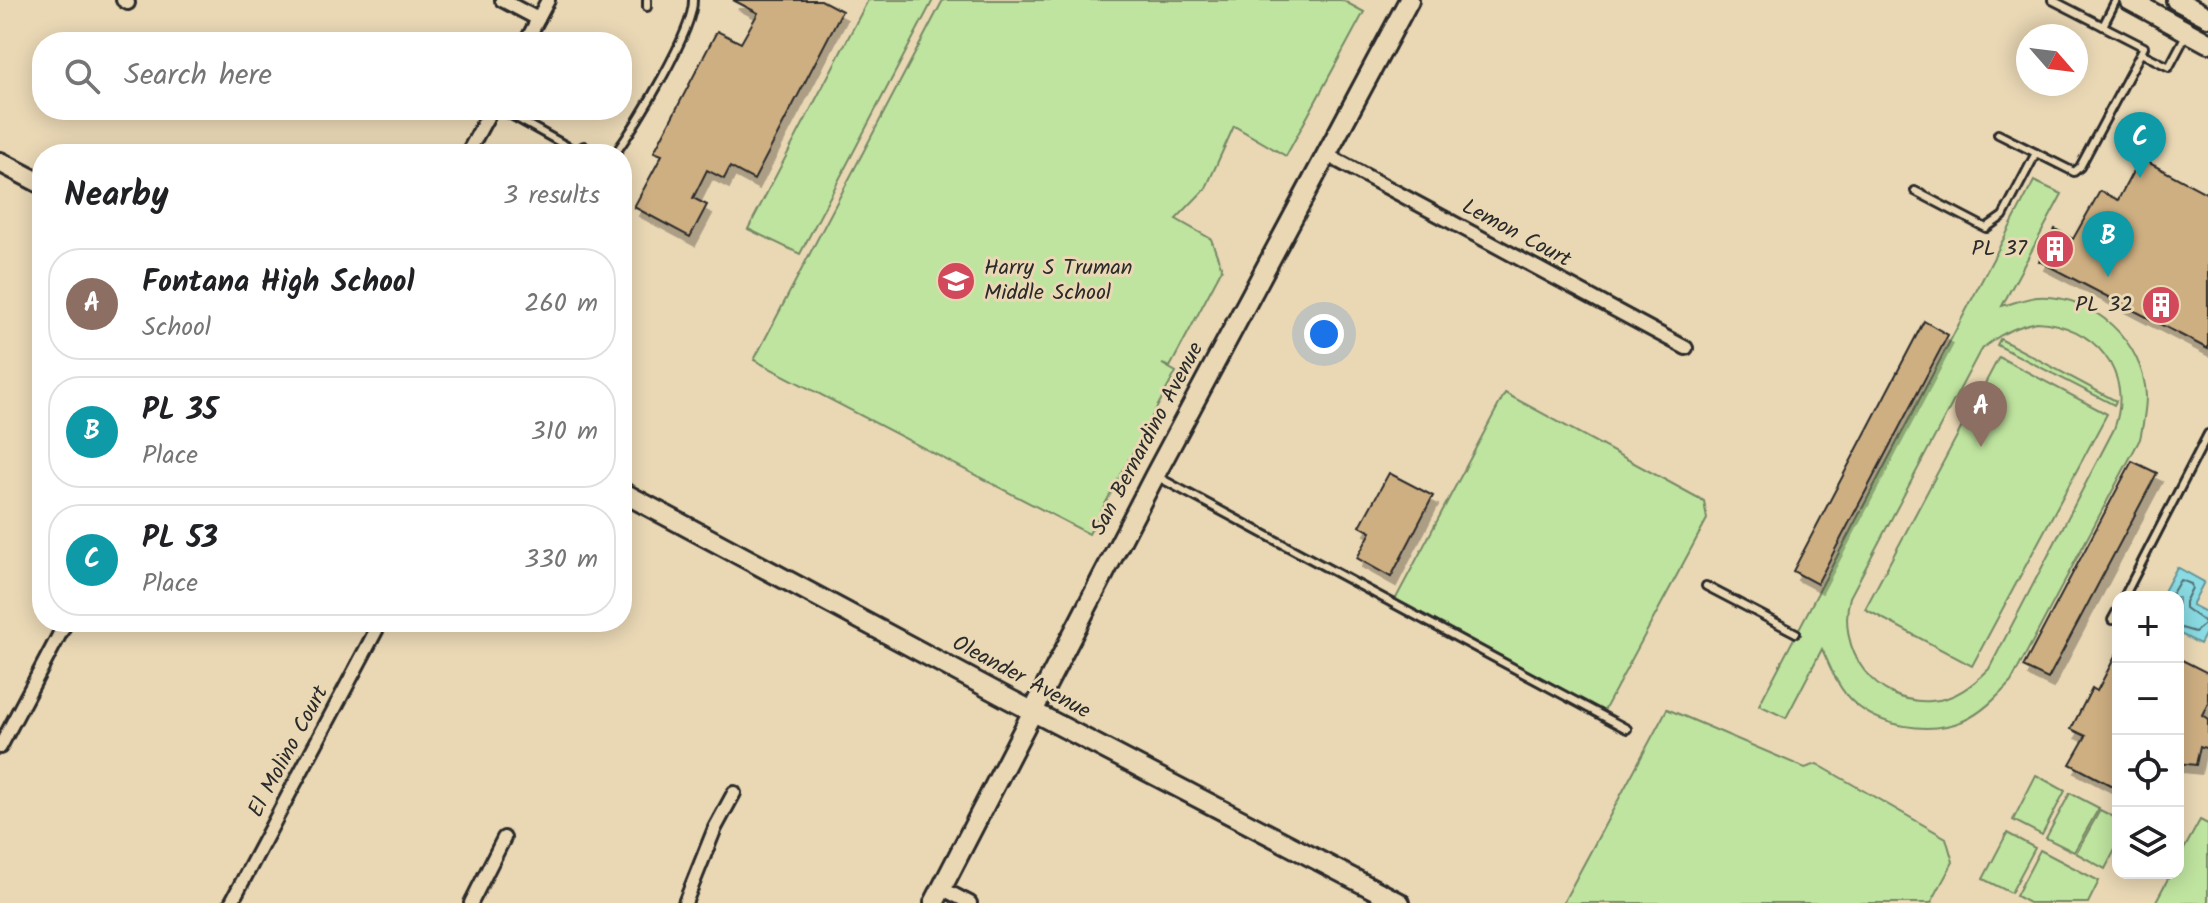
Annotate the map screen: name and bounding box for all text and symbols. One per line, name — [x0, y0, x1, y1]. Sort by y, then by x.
north arrow — [2016, 24, 2088, 96]
search box — [32, 32, 632, 120]
text: Search here — [124, 52, 272, 100]
icon: search — [60, 54, 104, 98]
pin: C — [2114, 112, 2166, 178]
text: Nearby — [64, 169, 169, 223]
text: 3 results — [503, 175, 600, 217]
street label: Lemon Court — [1455, 191, 1577, 278]
pin: B — [2082, 211, 2134, 277]
building icon: PL 37 — [2034, 228, 2076, 270]
place label: PL 37 — [1972, 232, 2028, 267]
place label: Harry S Truman Middle School — [984, 251, 1132, 311]
text: Fontana High School — [142, 259, 415, 307]
school or university icon: Harry S Truman Middle School — [935, 260, 977, 302]
text: A — [84, 283, 100, 325]
text: 260 m — [524, 283, 598, 325]
building icon: PL 32 — [2140, 284, 2182, 326]
place label: PL 32 — [2075, 288, 2133, 323]
text: School — [142, 307, 211, 349]
your location — [1304, 314, 1344, 354]
street label: San Bernardino Avenue — [1082, 336, 1214, 542]
pin: A — [1955, 381, 2007, 447]
text: PL 35 — [142, 387, 218, 435]
text: B — [84, 411, 100, 453]
text: 310 m — [531, 411, 598, 453]
text: Place — [142, 435, 198, 477]
text: PL 53 — [142, 515, 218, 563]
text: C — [84, 539, 100, 581]
text: 330 m — [524, 539, 598, 581]
text: Place — [142, 563, 198, 605]
map controls — [2112, 591, 2184, 879]
button: + — [2112, 591, 2184, 663]
street label: Oleander Avenue — [945, 627, 1097, 729]
button: − — [2112, 663, 2184, 735]
street label: El Molino Court — [239, 679, 339, 824]
button: locate — [2112, 735, 2184, 807]
button: layers — [2112, 807, 2184, 879]

